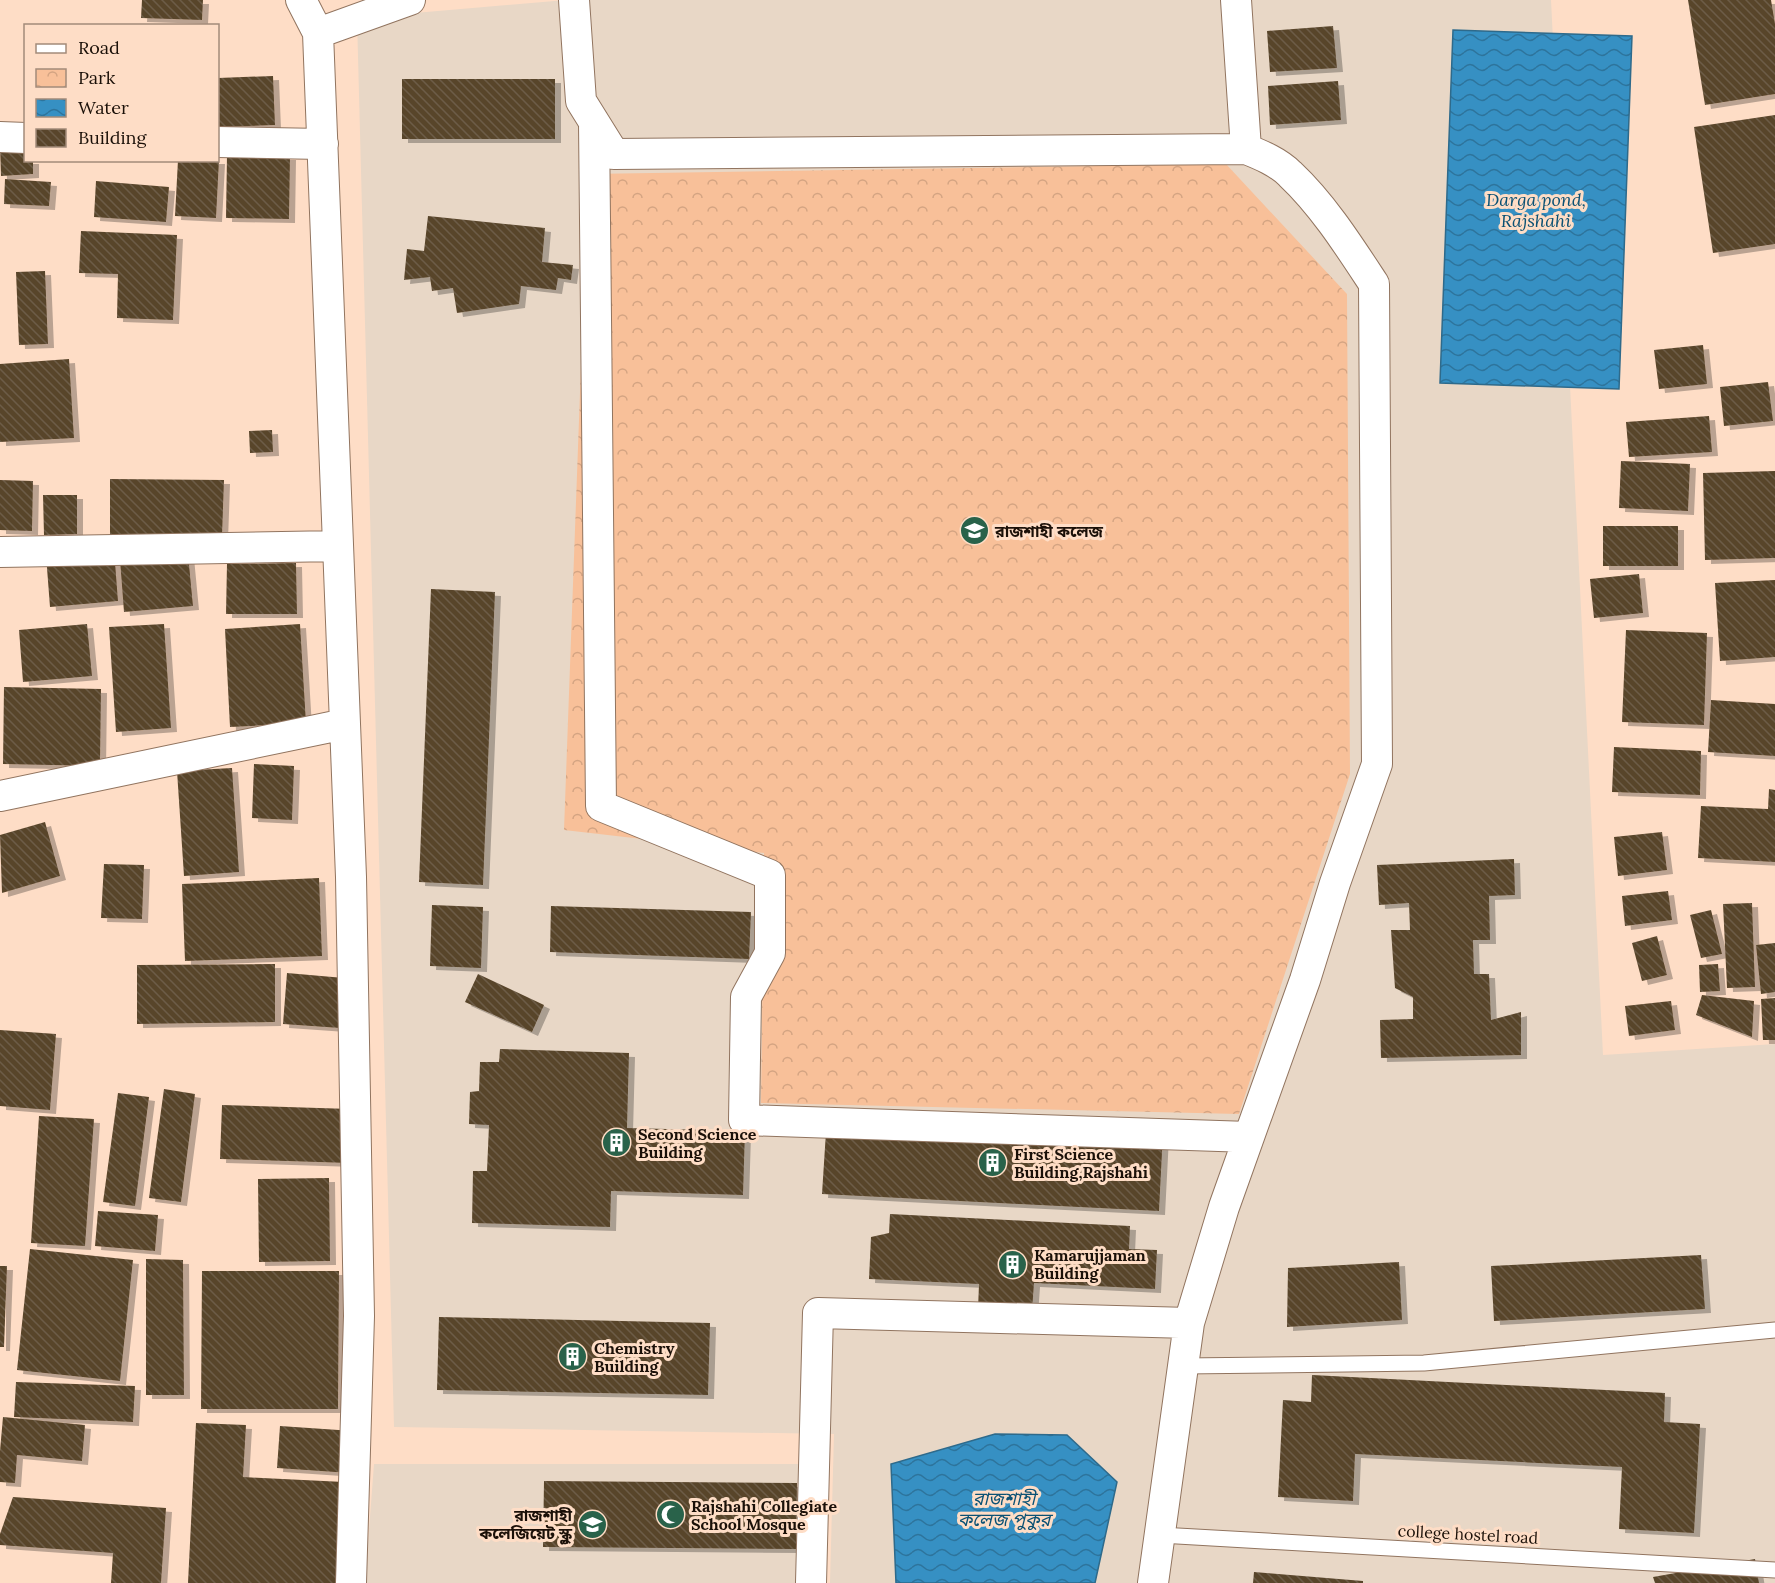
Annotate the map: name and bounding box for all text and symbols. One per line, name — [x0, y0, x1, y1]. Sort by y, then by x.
legend — [24, 24, 219, 162]
text: Road — [78, 36, 120, 59]
text: Park — [78, 66, 116, 89]
text: Water — [78, 96, 129, 119]
text: Building — [78, 126, 148, 149]
water label: Darga pond, Rajshahi — [1486, 188, 1586, 232]
school or university icon: রাজশাহী কলেজ — [958, 515, 990, 547]
place label: রাজশাহী কলেজ — [994, 521, 1104, 541]
place label: Second Science Building — [638, 1124, 757, 1162]
building icon: Second Science Building — [601, 1127, 633, 1159]
place label: First Science Building,Rajshahi — [1014, 1144, 1148, 1182]
building icon: First Science Building,Rajshahi — [977, 1147, 1009, 1179]
place label: Kamarujjaman Building — [1034, 1245, 1146, 1283]
building icon: Kamarujjaman Building — [997, 1248, 1029, 1280]
place label: Chemistry Building — [594, 1338, 675, 1376]
building icon: Chemistry Building — [557, 1341, 589, 1373]
water label: রাজশাহী কলেজ পুকুর — [958, 1487, 1054, 1531]
place label: Rajshahi Collegiate School Mosque — [691, 1496, 838, 1534]
mosque icon: Rajshahi Collegiate School Mosque — [654, 1499, 686, 1531]
place label: রাজশাহী কলেজিয়েট স্কুল — [478, 1505, 572, 1545]
school or university icon: রাজশাহী কলেজিয়েট স্কুল — [577, 1508, 609, 1540]
street label: college hostel road — [1397, 1520, 1539, 1548]

